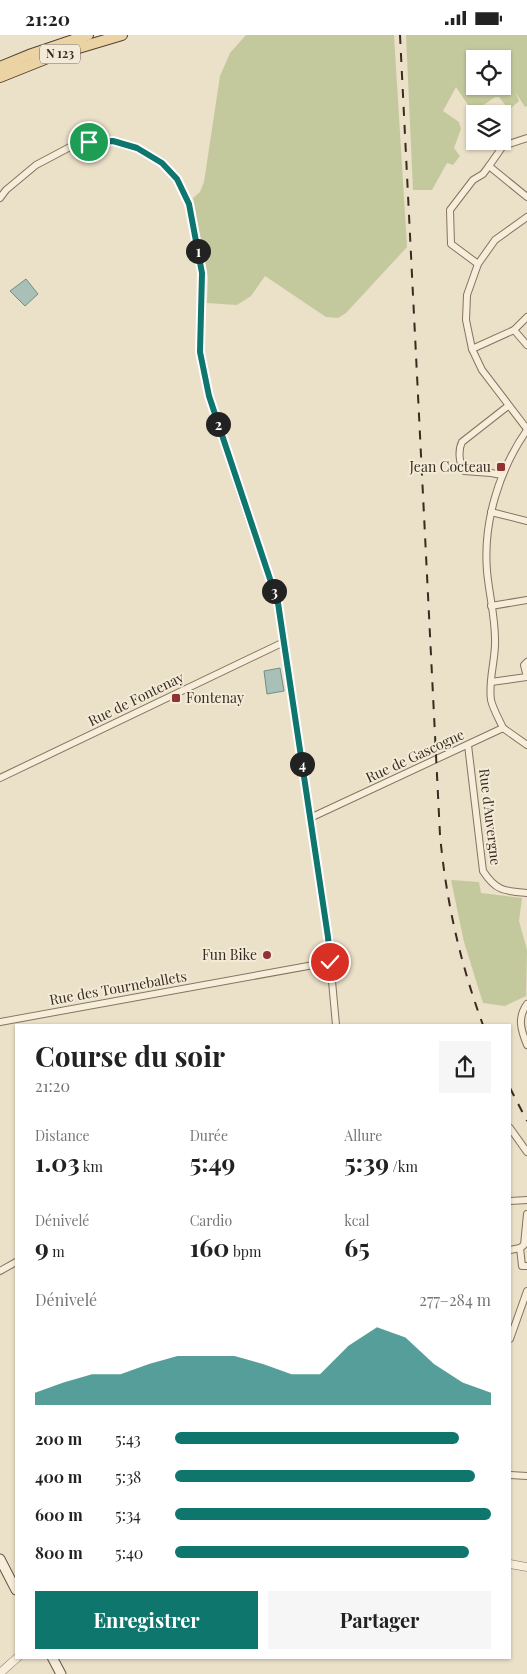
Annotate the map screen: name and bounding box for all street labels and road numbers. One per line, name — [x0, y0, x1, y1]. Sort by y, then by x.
road number: N 123 — [40, 45, 80, 63]
street label: Rue de Fontenay — [85, 667, 187, 730]
street label: Rue de Gascogne — [362, 724, 467, 787]
street label: Rue d'Auvergne — [475, 768, 506, 866]
street label: Rue des Tourneballets — [48, 966, 188, 1009]

